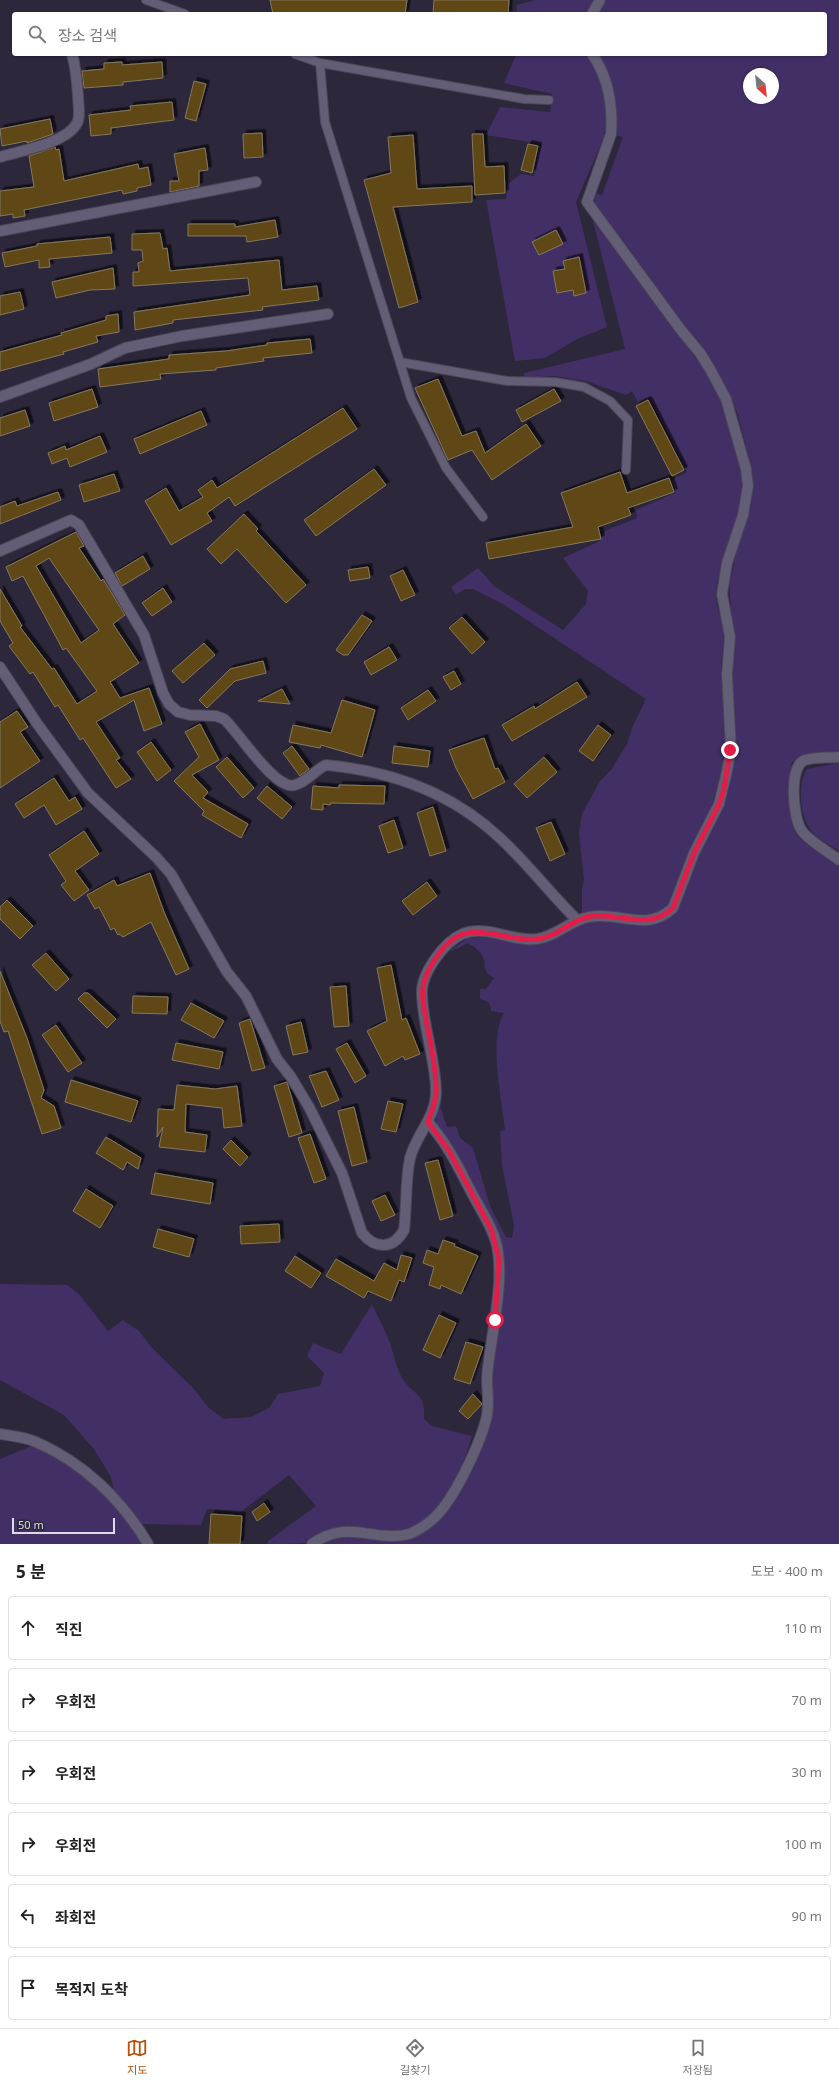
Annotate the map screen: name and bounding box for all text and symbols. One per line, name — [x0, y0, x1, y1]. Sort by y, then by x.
search box — [12, 12, 827, 56]
icon: search — [26, 23, 48, 45]
text: 장소 검색 — [58, 25, 117, 45]
north arrow — [743, 68, 779, 104]
route end — [721, 741, 739, 759]
route start — [486, 1311, 504, 1329]
scale bar — [12, 1516, 115, 1535]
text: 50 m — [18, 1517, 44, 1532]
text: 5 분 — [16, 1560, 46, 1583]
text: 도보 · 400 m — [751, 1562, 823, 1580]
icon: ahead — [17, 1617, 39, 1639]
text: 직진 — [55, 1619, 83, 1639]
text: 110 m — [784, 1619, 822, 1637]
icon: right — [17, 1689, 39, 1711]
text: 우회전 — [55, 1691, 96, 1711]
text: 70 m — [792, 1691, 822, 1709]
icon: right — [17, 1761, 39, 1783]
text: 우회전 — [55, 1763, 96, 1783]
text: 30 m — [792, 1763, 822, 1781]
icon: right — [17, 1833, 39, 1855]
text: 우회전 — [55, 1835, 96, 1855]
text: 100 m — [784, 1835, 822, 1853]
icon: left — [17, 1905, 39, 1927]
text: 좌회전 — [55, 1907, 96, 1927]
text: 90 m — [792, 1907, 822, 1925]
icon: arrive — [17, 1977, 39, 1999]
text: 목적지 도착 — [55, 1979, 128, 1999]
tab: 지도 — [126, 2037, 148, 2077]
tab: 길찾기 — [400, 2037, 430, 2077]
tab: 저장됨 — [683, 2037, 713, 2077]

